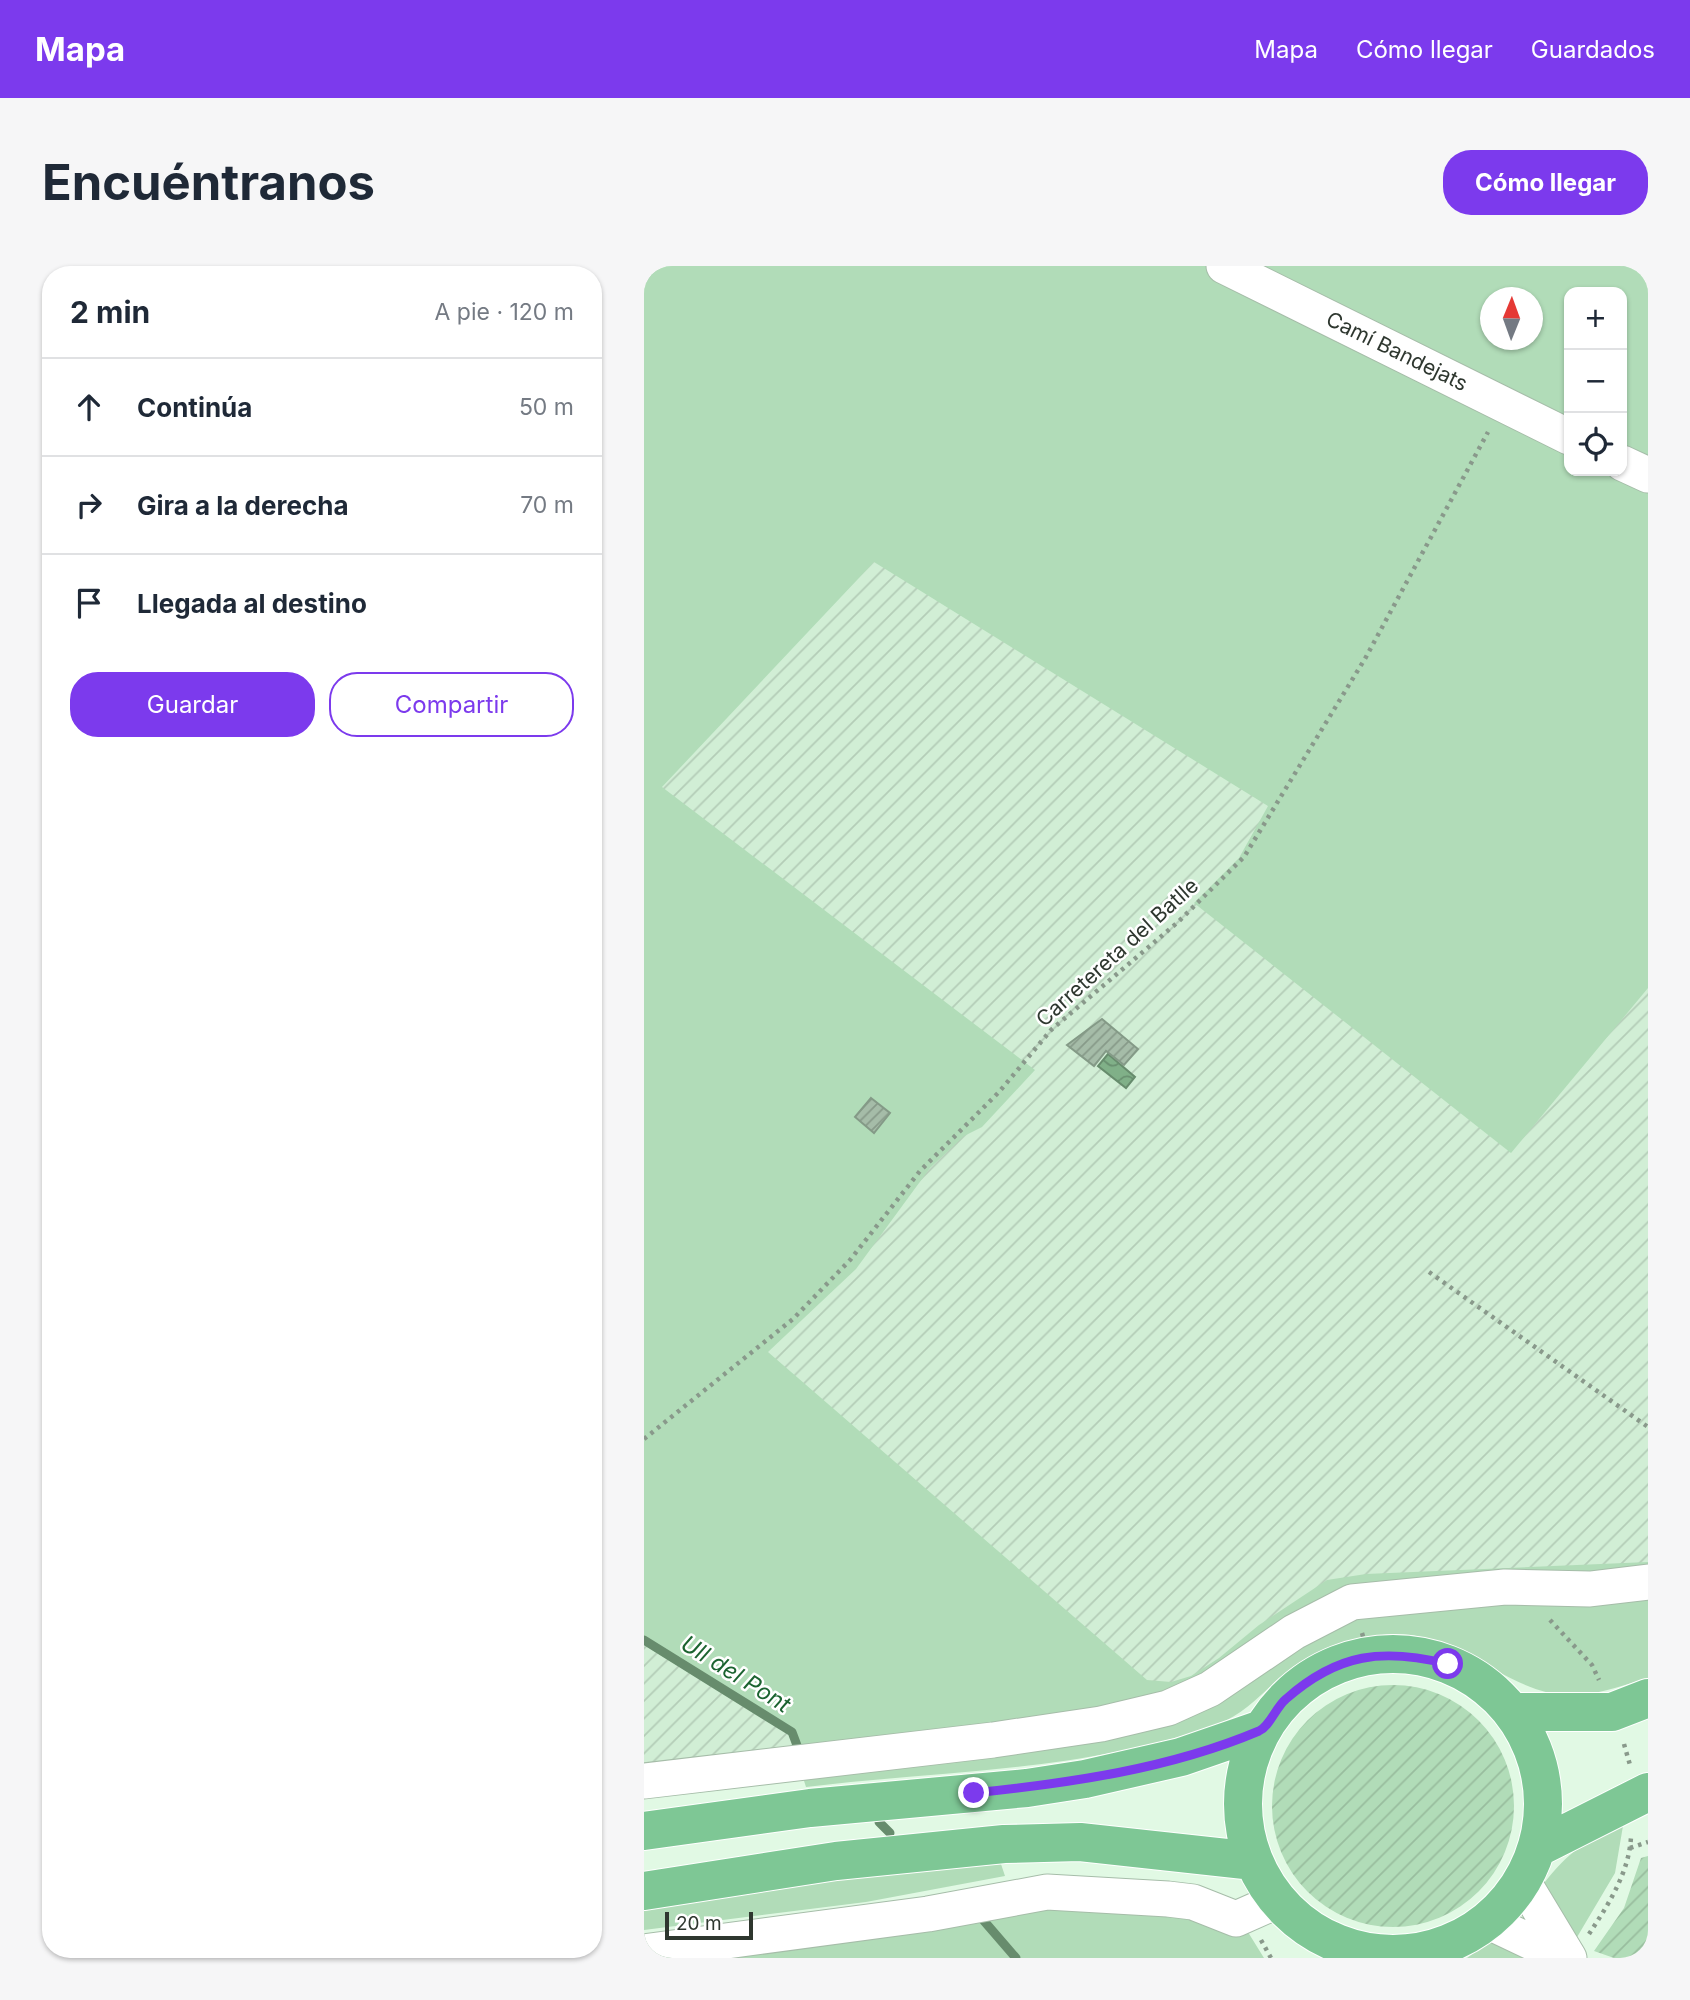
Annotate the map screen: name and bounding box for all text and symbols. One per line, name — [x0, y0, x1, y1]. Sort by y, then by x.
text: Mapa — [35, 29, 125, 69]
text: Mapa — [1254, 35, 1318, 64]
text: Cómo llegar — [1356, 35, 1493, 64]
text: Guardados — [1531, 35, 1655, 64]
button: Cómo llegar — [1443, 150, 1648, 215]
text: Encuéntranos — [42, 153, 375, 212]
north arrow — [1480, 287, 1543, 350]
map controls — [1564, 287, 1627, 476]
button: + — [1564, 287, 1627, 350]
text: 2 min — [70, 294, 150, 330]
text: A pie · 120 m — [435, 298, 574, 326]
street label: Camí Bandejats — [1322, 306, 1472, 396]
button: − — [1564, 350, 1627, 413]
icon: ahead — [70, 388, 108, 426]
text: Continúa — [137, 392, 252, 423]
text: 50 m — [519, 393, 574, 421]
button: locate — [1564, 413, 1627, 476]
icon: right — [70, 486, 108, 524]
text: Gira a la derecha — [137, 490, 349, 521]
text: 70 m — [520, 491, 574, 519]
icon: arrive — [70, 584, 108, 622]
text: Llegada al destino — [137, 588, 367, 619]
button: Guardar — [70, 672, 315, 737]
button: Compartir — [329, 672, 574, 737]
street label: Carretereta del Batlle — [1031, 873, 1203, 1031]
water label: Ull del Pont — [676, 1629, 796, 1719]
route start — [1432, 1648, 1463, 1679]
route end — [958, 1777, 989, 1808]
scale bar — [665, 1909, 752, 1941]
text: 20 m — [676, 1912, 722, 1935]

